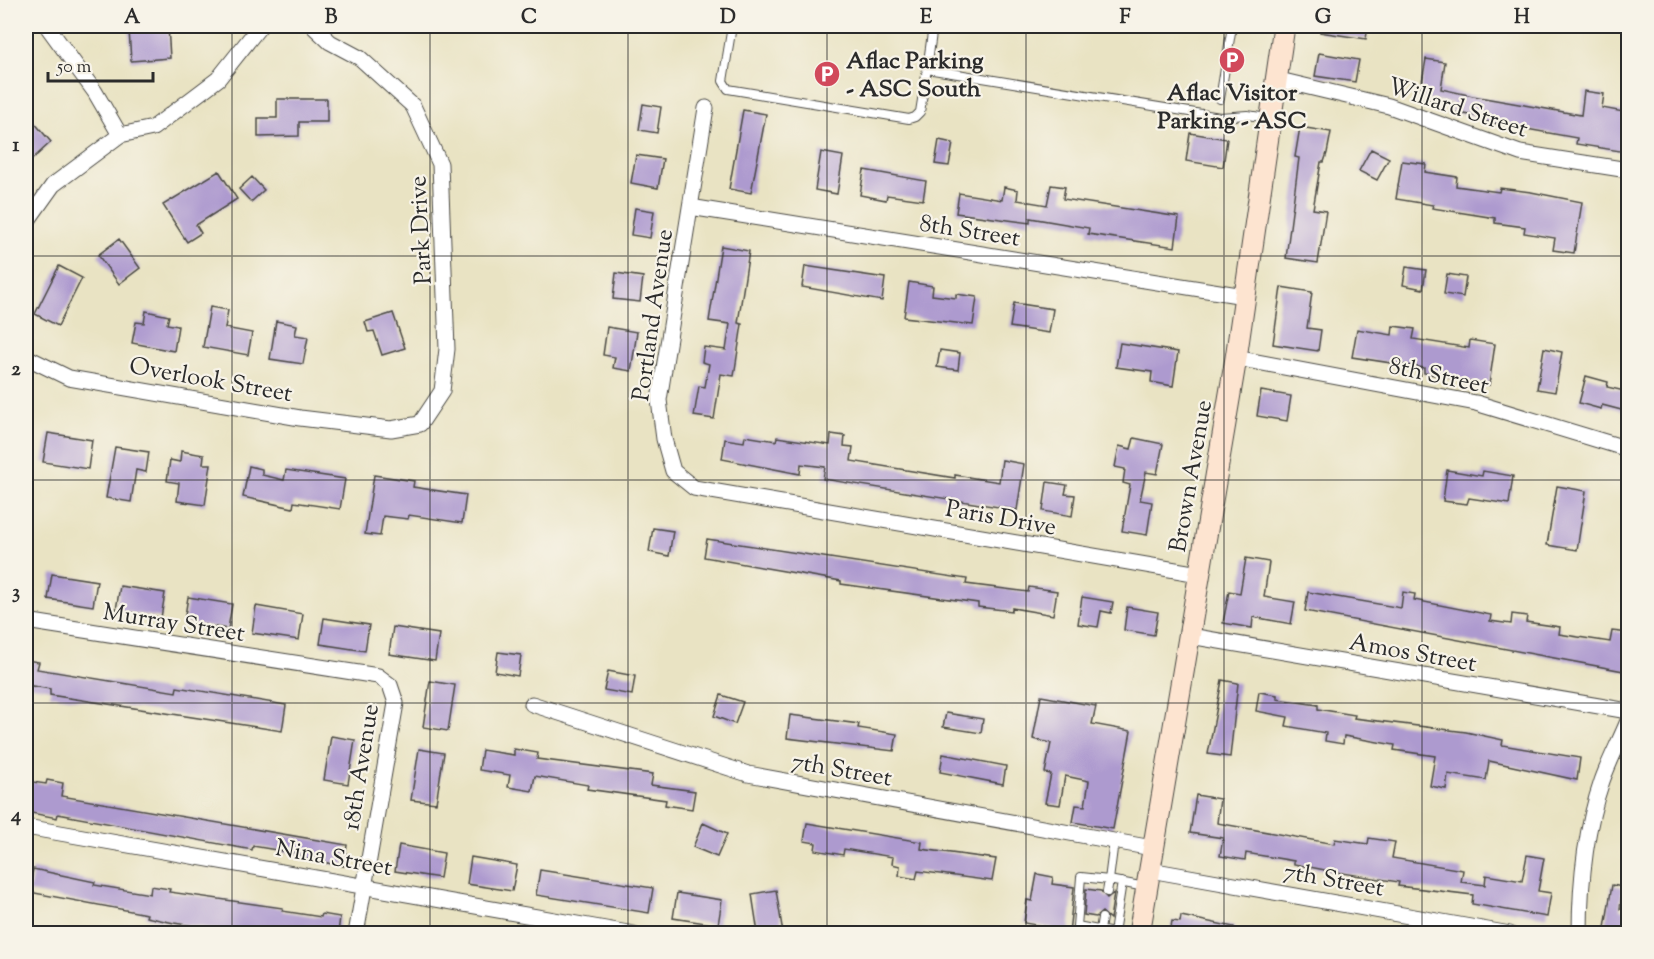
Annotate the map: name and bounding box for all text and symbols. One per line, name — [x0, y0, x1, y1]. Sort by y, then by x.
text: A — [124, 4, 141, 33]
text: B — [325, 4, 338, 33]
text: C — [521, 4, 537, 33]
text: D — [720, 4, 736, 33]
text: E — [920, 4, 933, 33]
text: F — [1119, 4, 1131, 33]
text: G — [1315, 4, 1332, 33]
text: H — [1514, 4, 1530, 33]
scale bar — [48, 45, 153, 83]
place label: Aflac Parking - ASC South — [846, 45, 984, 107]
parking icon: Aflac Visitor Parking - ASC — [1217, 45, 1247, 75]
text: 50 m — [56, 55, 92, 81]
parking icon: Aflac Parking - ASC South — [812, 59, 842, 89]
street label: Willard Street — [1383, 70, 1532, 148]
place label: Aflac Visitor Parking - ASC — [1157, 77, 1307, 139]
text: 1 — [13, 132, 20, 161]
street label: Park Drive — [402, 175, 442, 285]
street label: 8th Street — [917, 207, 1022, 257]
street label: Portland Avenue — [625, 227, 683, 404]
street label: Overlook Street — [126, 350, 295, 412]
street label: 8th Street — [1385, 350, 1492, 404]
text: 2 — [11, 356, 21, 385]
street label: Brown Avenue — [1162, 398, 1222, 555]
street label: Paris Drive — [943, 492, 1059, 545]
text: 3 — [12, 579, 20, 608]
street label: Murray Street — [100, 596, 247, 652]
street label: Amos Street — [1346, 626, 1479, 682]
street label: 18th Avenue — [335, 702, 389, 833]
street label: 7th Street — [789, 745, 895, 797]
text: 4 — [10, 802, 21, 831]
street label: Nina Street — [273, 832, 395, 886]
street label: 7th Street — [1281, 855, 1387, 907]

